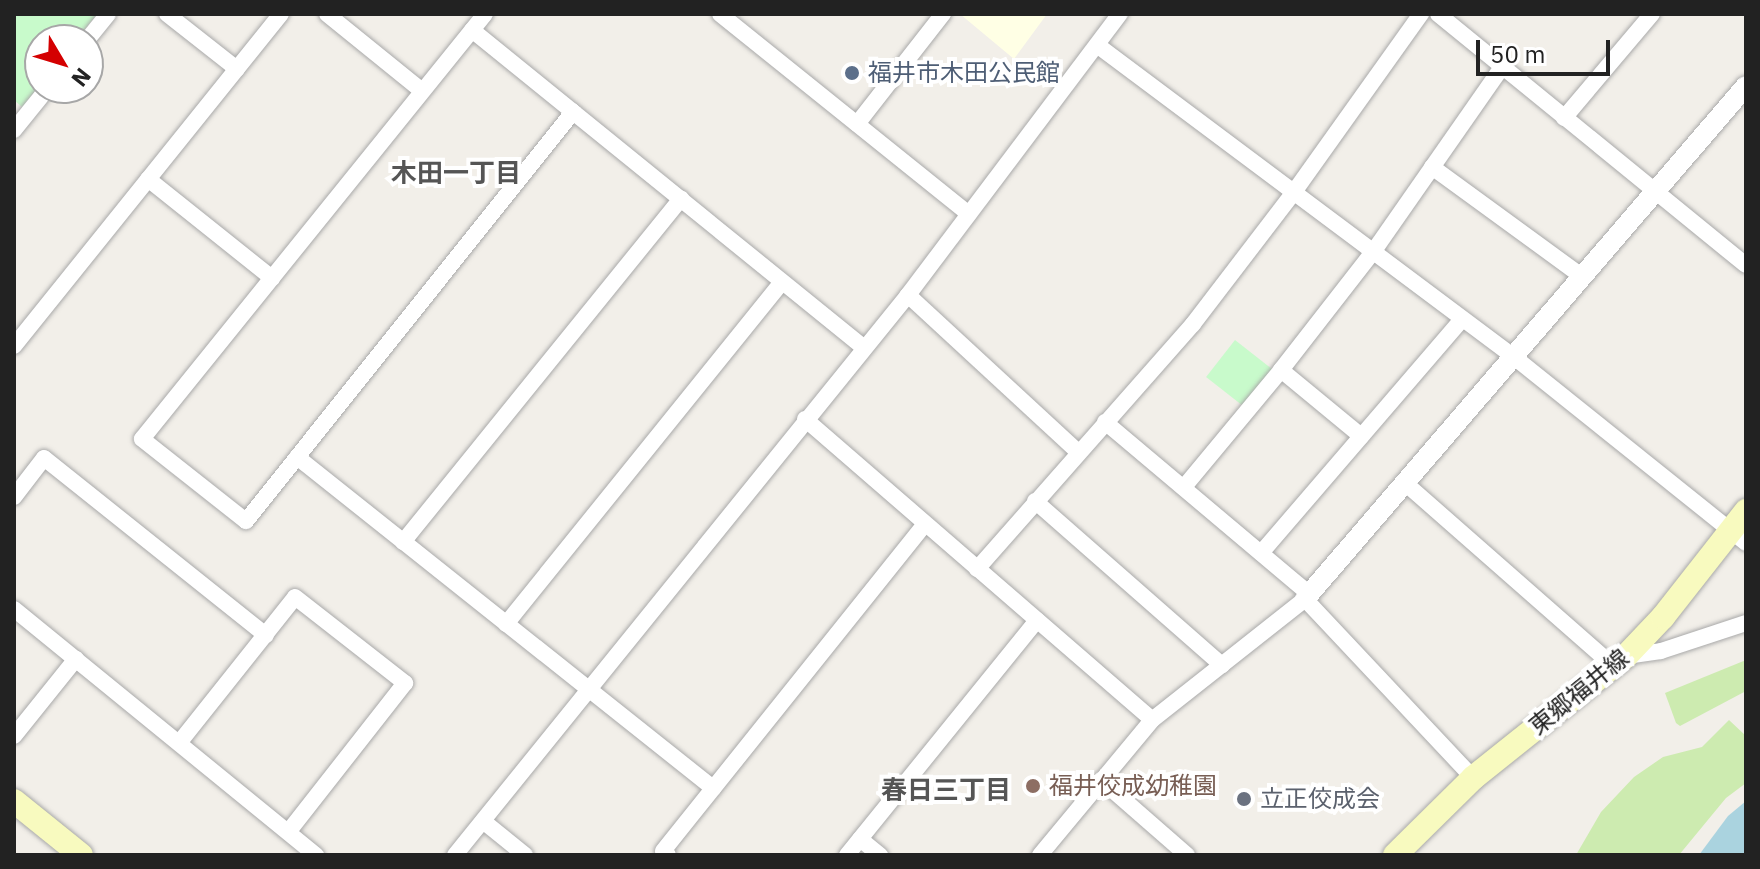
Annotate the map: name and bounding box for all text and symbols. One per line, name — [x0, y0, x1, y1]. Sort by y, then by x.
north arrow — [24, 24, 104, 104]
scale bar — [1480, 24, 1614, 74]
text: 50 m — [1490, 38, 1545, 70]
place label: 福井市木田公民館 — [868, 59, 1060, 87]
text: N — [65, 63, 98, 93]
marker: 福井市木田公民館 — [843, 64, 861, 82]
district label: 木田一丁目 — [391, 157, 521, 189]
street label: 東郷福井線 — [1523, 643, 1635, 741]
place label: 福井佼成幼稚園 — [1049, 772, 1217, 800]
district label: 春日三丁目 — [881, 774, 1011, 806]
marker: 福井佼成幼稚園 — [1024, 777, 1042, 795]
place label: 立正佼成会 — [1260, 785, 1380, 813]
marker: 立正佼成会 — [1235, 790, 1253, 808]

